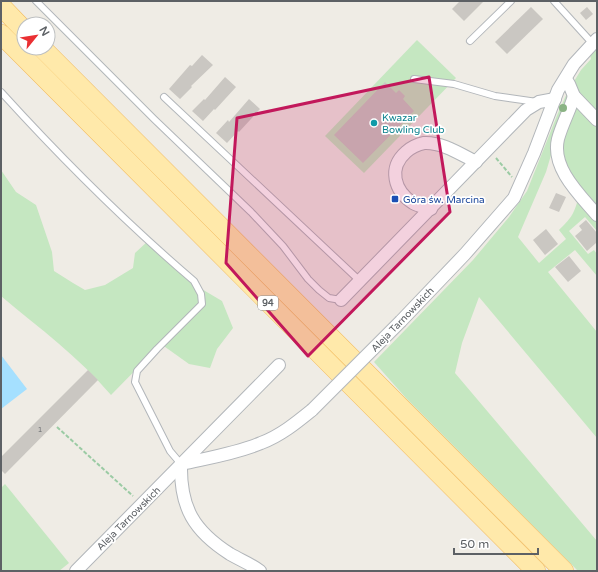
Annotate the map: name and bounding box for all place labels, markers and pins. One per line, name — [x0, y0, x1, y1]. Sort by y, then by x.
place label: Kwazar Bowling Club — [382, 112, 445, 136]
marker: Kwazar Bowling Club — [369, 118, 379, 128]
marker: Góra św. Marcina — [390, 194, 400, 204]
place label: Góra św. Marcina — [403, 194, 485, 206]

